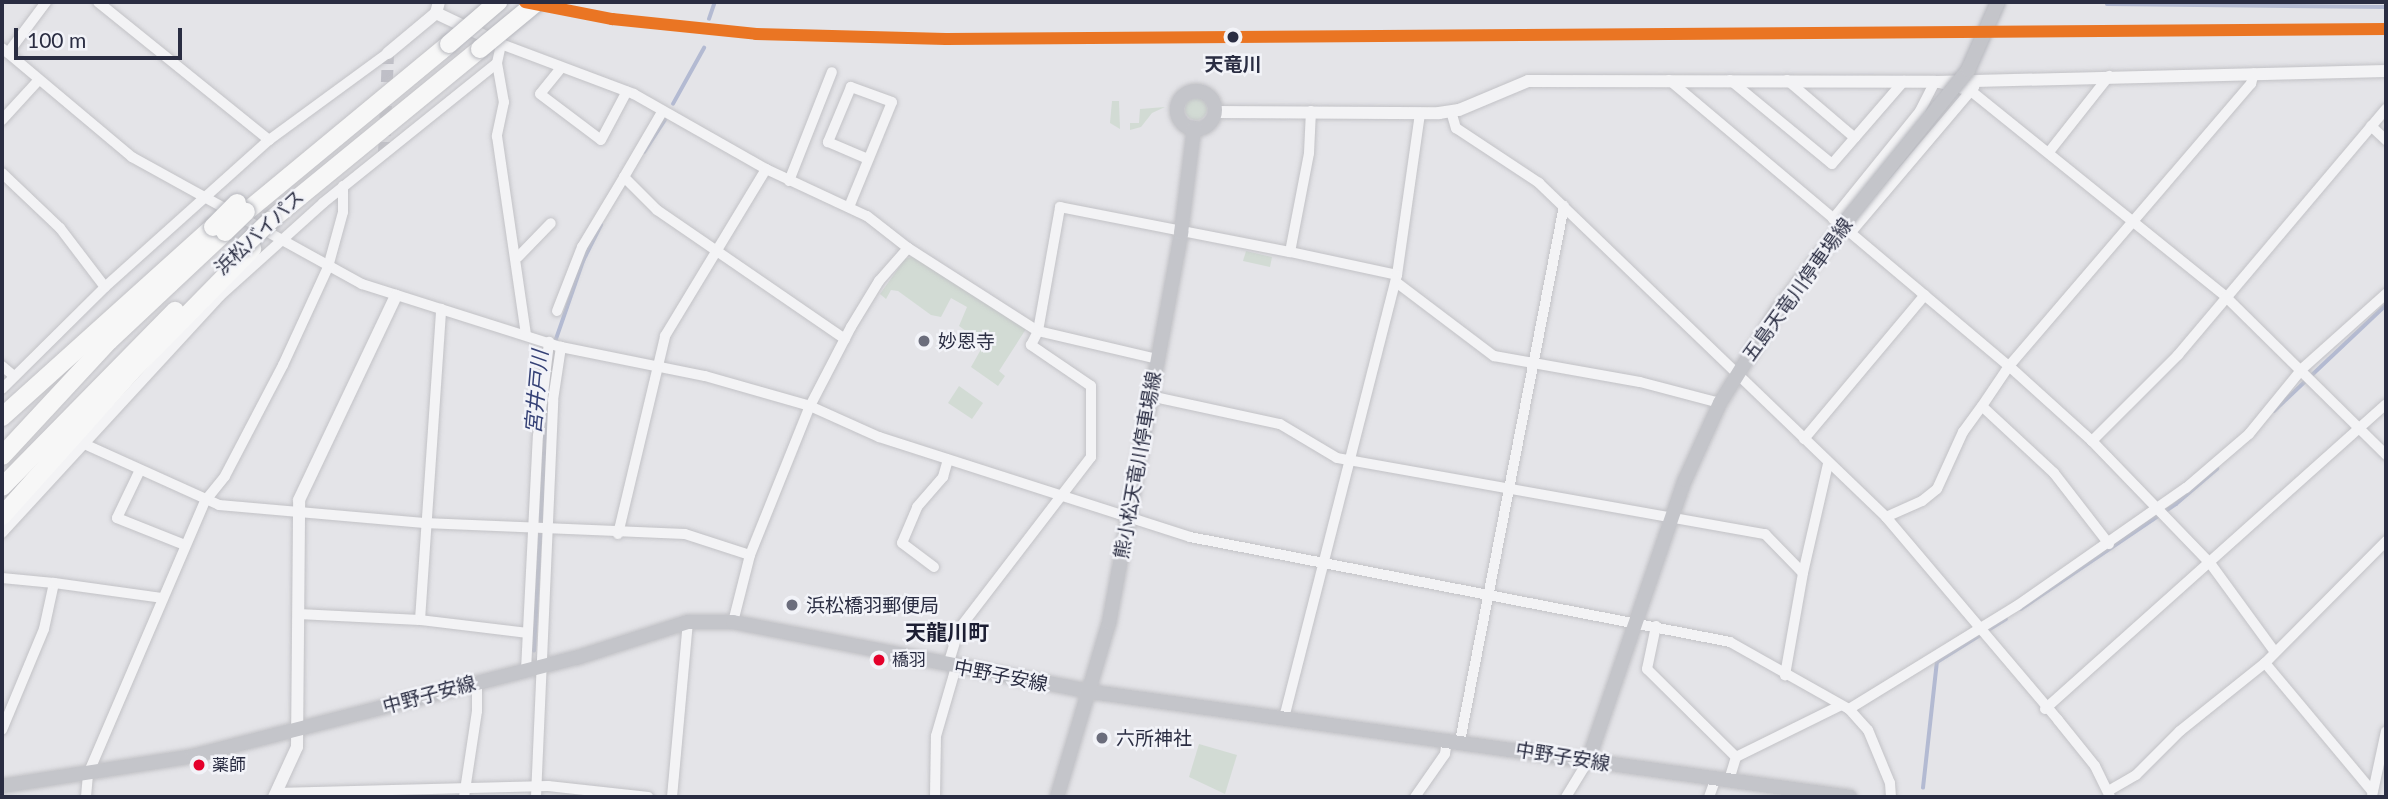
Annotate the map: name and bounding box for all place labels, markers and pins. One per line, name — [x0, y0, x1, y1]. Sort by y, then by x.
marker: 天竜川 — [1221, 25, 1245, 49]
place label: 天竜川 — [1205, 53, 1261, 75]
place label: 妙恩寺 — [938, 330, 995, 352]
marker: 妙恩寺 — [916, 333, 932, 349]
place label: 浜松橋羽郵便局 — [806, 594, 939, 616]
marker: 浜松橋羽郵便局 — [784, 597, 800, 613]
place label: 橋羽 — [892, 650, 926, 670]
marker: 橋羽 — [872, 653, 886, 667]
place label: 六所神社 — [1116, 727, 1192, 749]
marker: 六所神社 — [1094, 730, 1110, 746]
place label: 薬師 — [212, 755, 246, 775]
marker: 薬師 — [192, 758, 206, 772]

